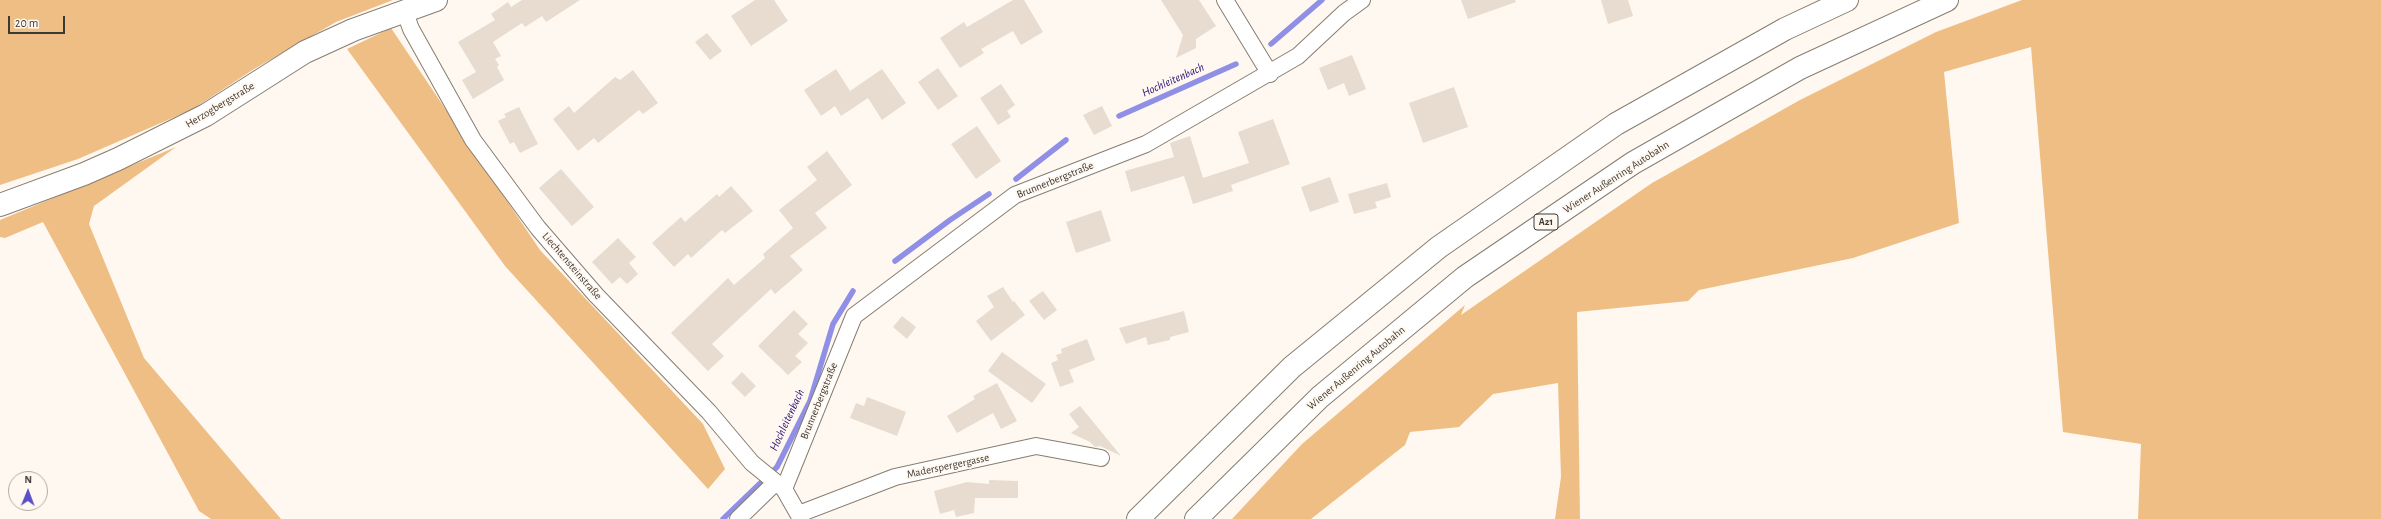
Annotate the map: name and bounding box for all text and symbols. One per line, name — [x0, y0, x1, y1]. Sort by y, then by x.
scale bar — [10, 8, 67, 34]
text: 20 m — [15, 17, 38, 29]
water label: Hochleitenbach — [1140, 60, 1206, 100]
street label: Herzogbergstraße — [183, 79, 257, 131]
street label: Wiener Außenring Autobahn — [1561, 138, 1671, 216]
street label: Brunnerbergstraße — [1015, 159, 1095, 201]
road number: A21 — [1534, 214, 1558, 230]
street label: Liechtensteinstraße — [539, 230, 605, 302]
street label: Wiener Außenring Autobahn — [1304, 323, 1408, 413]
street label: Brunnerbergstraße — [798, 361, 840, 441]
water label: Hochleitenbach — [766, 387, 808, 453]
street label: Maderspergergasse — [906, 451, 990, 481]
north arrow — [8, 471, 48, 511]
text: N — [24, 474, 32, 485]

